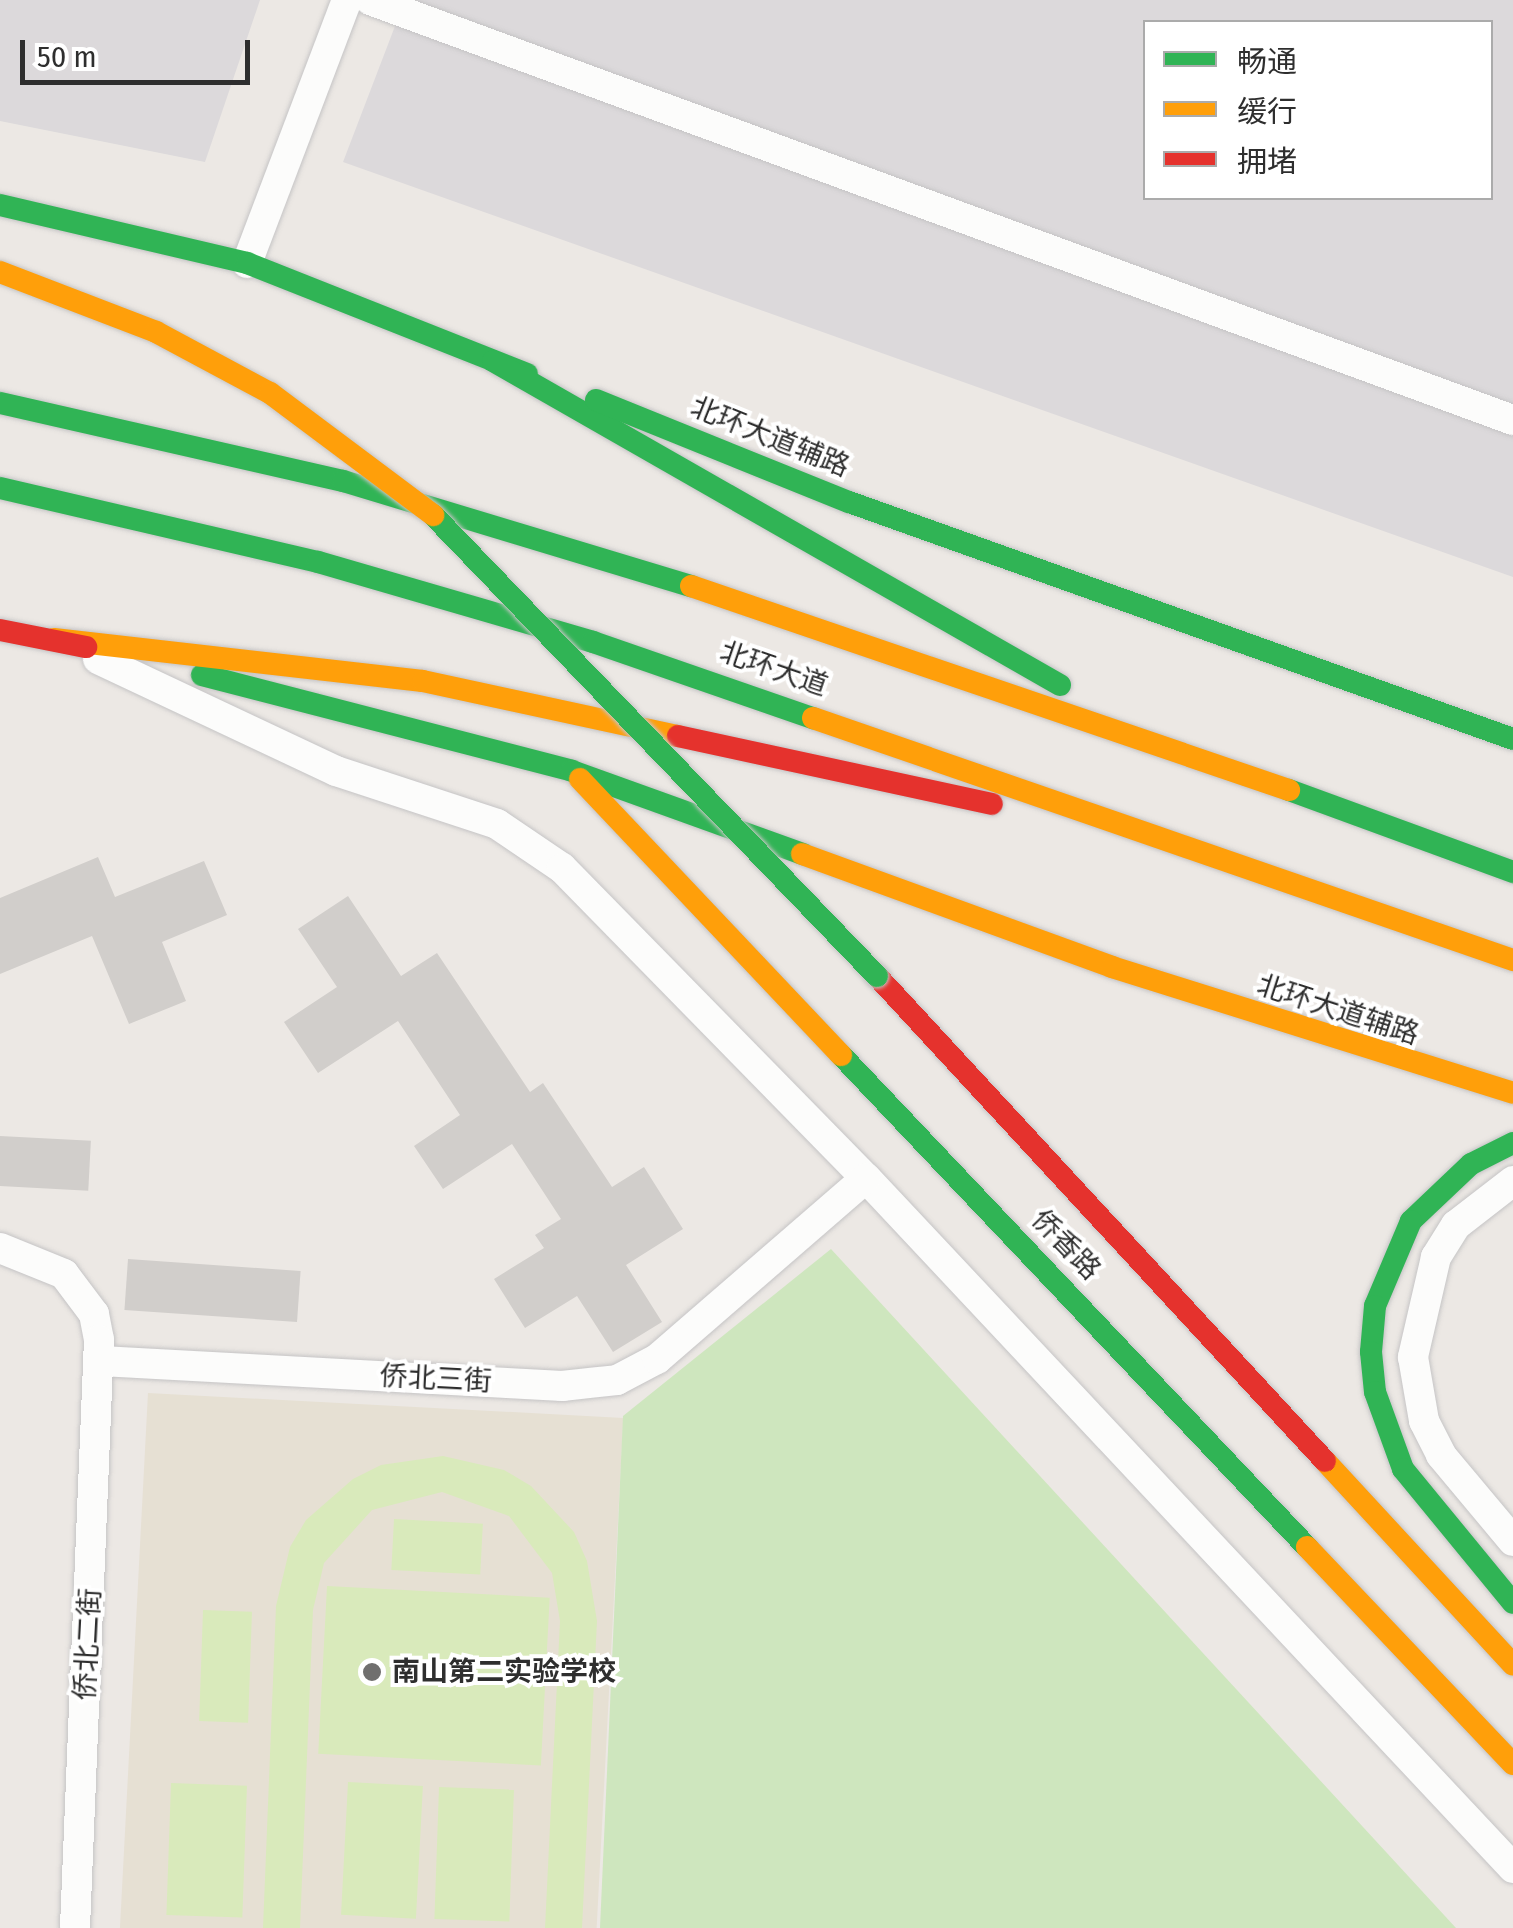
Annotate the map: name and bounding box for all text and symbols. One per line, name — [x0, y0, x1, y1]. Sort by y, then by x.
scale bar — [25, 20, 255, 82]
legend — [1143, 20, 1493, 200]
text: 50 m — [37, 39, 97, 75]
text: 畅通 — [1237, 44, 1297, 80]
text: 缓行 — [1237, 94, 1297, 130]
text: 拥堵 — [1237, 144, 1297, 180]
street label: 北环大道辅路 — [686, 390, 854, 484]
street label: 北环大道 — [716, 635, 832, 703]
street label: 北环大道辅路 — [1253, 968, 1423, 1052]
street label: 侨香路 — [1025, 1203, 1107, 1287]
street label: 侨北三街 — [379, 1359, 493, 1399]
street label: 侨北二街 — [68, 1587, 108, 1701]
place label: 南山第二实验学校 — [392, 1655, 616, 1689]
marker: 南山第二实验学校 — [361, 1661, 383, 1683]

